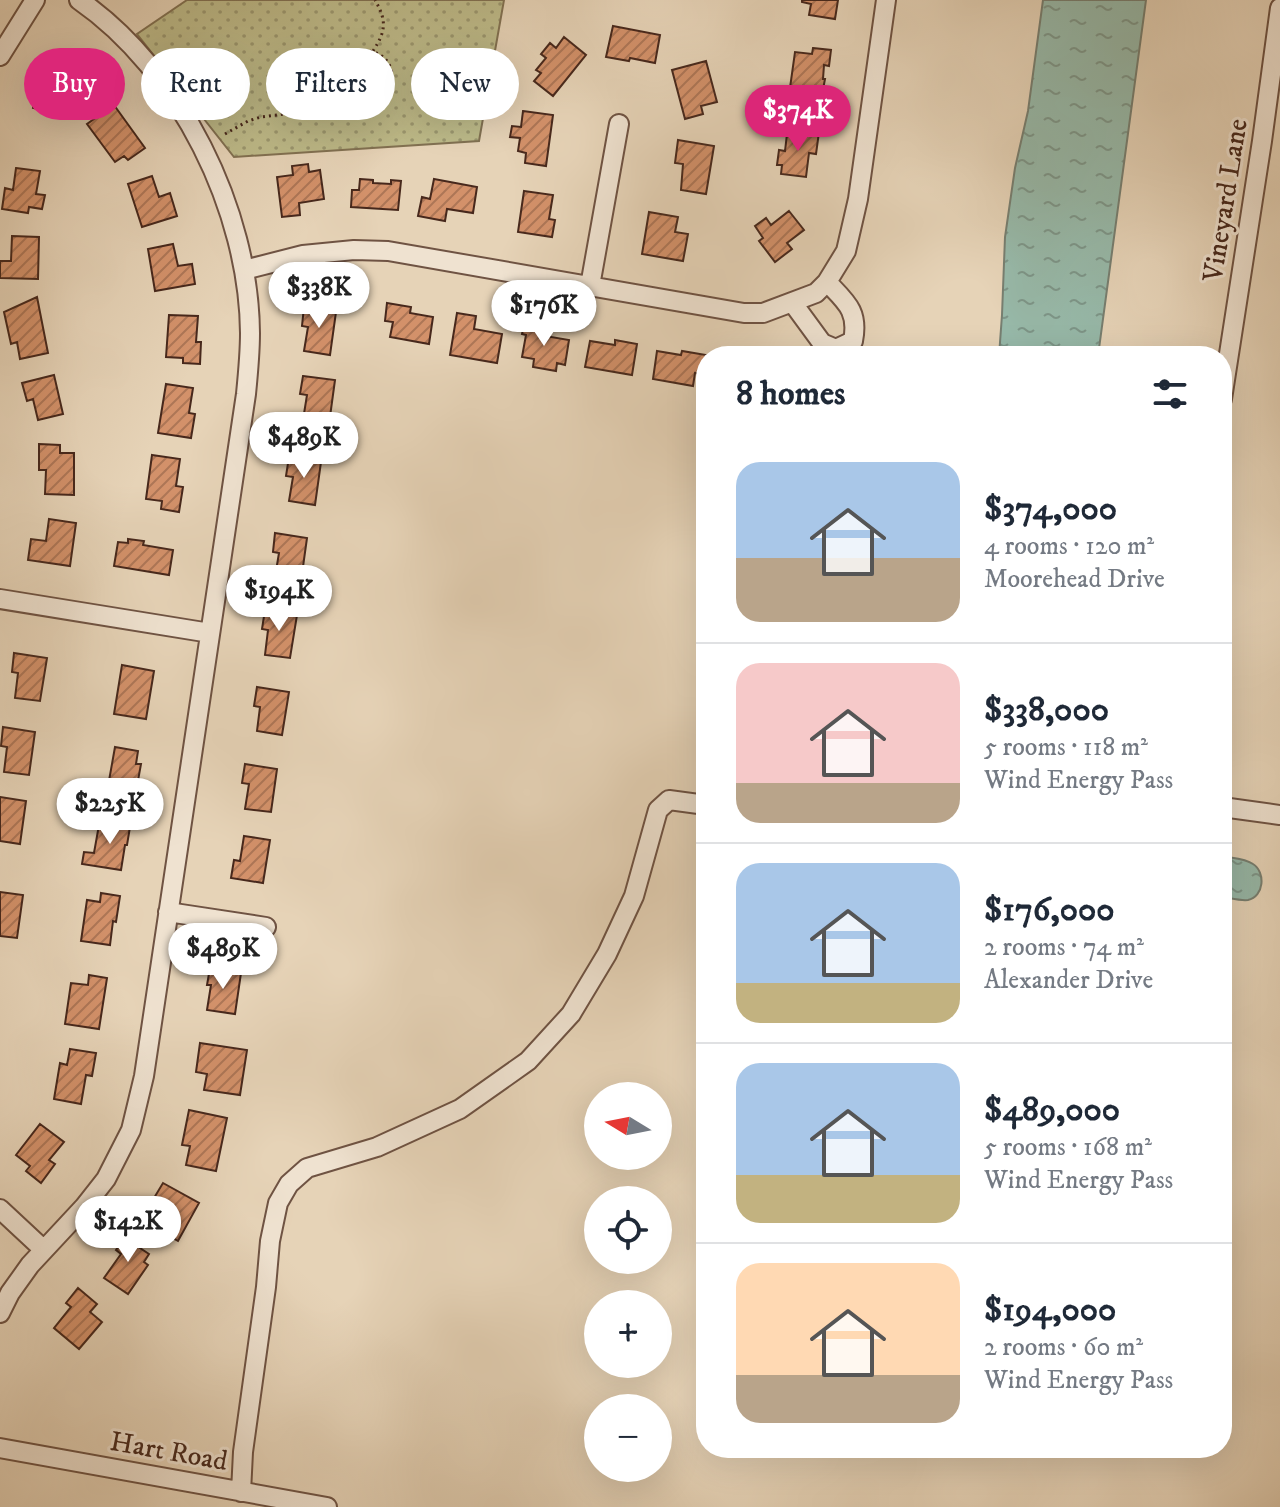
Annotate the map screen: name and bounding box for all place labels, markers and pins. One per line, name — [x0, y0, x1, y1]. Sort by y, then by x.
pin: $374K — [742, 85, 854, 153]
pin: $338K — [263, 262, 375, 330]
pin: $176K — [488, 280, 600, 348]
pin: $489K — [248, 412, 360, 480]
pin: $194K — [223, 565, 335, 633]
pin: $225K — [54, 778, 166, 846]
pin: $489K — [167, 923, 279, 991]
pin: $142K — [72, 1196, 184, 1264]

